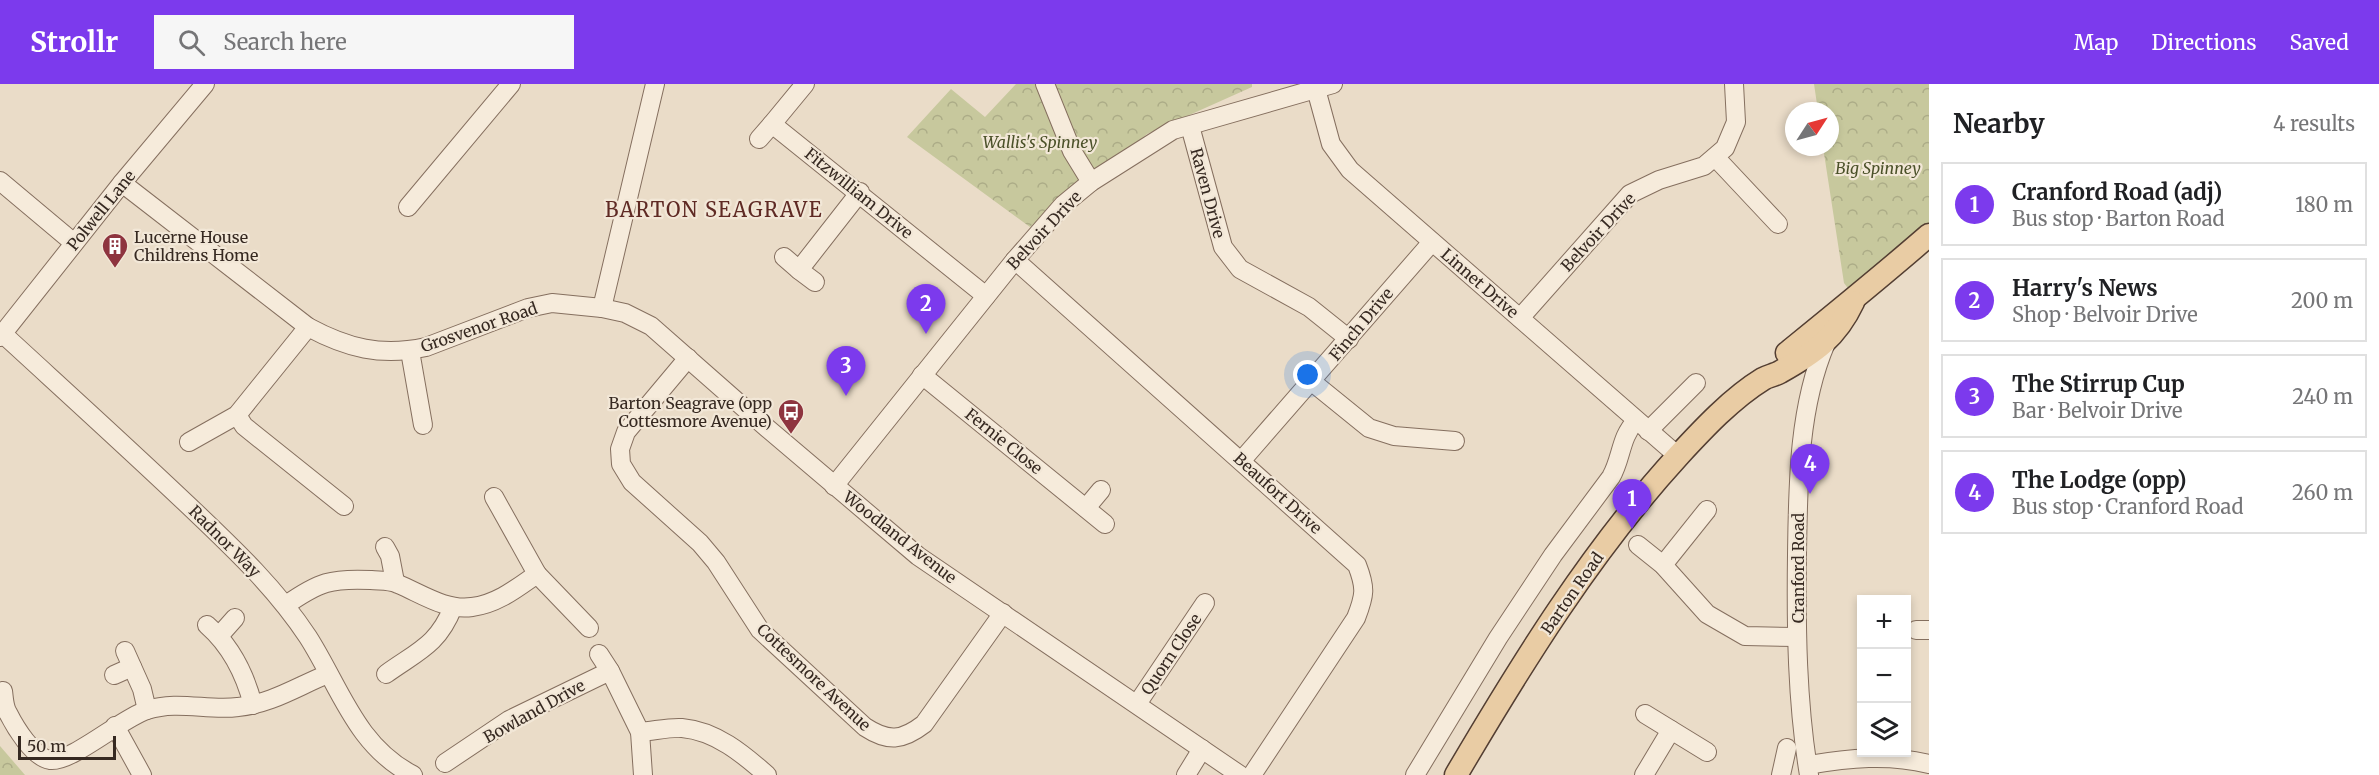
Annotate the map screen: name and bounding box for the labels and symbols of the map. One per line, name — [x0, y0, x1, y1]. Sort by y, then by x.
north arrow — [1785, 102, 1839, 156]
park label: Wallis's Spinney — [983, 132, 1097, 152]
street label: Fitzwilliam Drive — [801, 143, 917, 243]
street label: Raven Drive — [1186, 146, 1230, 240]
park label: Big Spinney — [1835, 158, 1921, 178]
street label: Polwell Lane — [63, 166, 139, 254]
street label: Belvoir Drive — [1003, 187, 1085, 273]
street label: Belvoir Drive — [1557, 189, 1639, 275]
district label: BARTON SEAGRAVE — [605, 197, 823, 222]
place label: Lucerne House Childrens Home — [134, 227, 258, 265]
building icon: Lucerne House Childrens Home — [100, 231, 130, 269]
street label: Linnet Drive — [1437, 244, 1523, 322]
street label: Finch Drive — [1325, 283, 1397, 365]
pin: 2 — [906, 284, 946, 334]
street label: Grosvenor Road — [418, 298, 540, 356]
pin: 3 — [826, 346, 866, 396]
your location — [1293, 360, 1322, 389]
place label: Barton Seagrave (opp Cottesmore Avenue) — [609, 393, 772, 431]
bus stop icon: Barton Seagrave (opp Cottesmore Avenue) — [776, 397, 806, 435]
street label: Fernie Close — [961, 404, 1047, 478]
pin: 4 — [1790, 444, 1830, 494]
street label: Beaufort Drive — [1230, 448, 1326, 538]
pin: 1 — [1612, 480, 1652, 529]
street label: Woodland Avenue — [839, 486, 961, 587]
street label: Radnor Way — [185, 501, 266, 582]
street label: Cranford Road — [1788, 512, 1808, 623]
street label: Barton Road — [1536, 548, 1608, 638]
street label: Quorn Close — [1137, 610, 1205, 698]
street label: Cottesmore Avenue — [753, 619, 875, 735]
street label: Bowland Drive — [480, 675, 588, 747]
scale bar — [18, 733, 116, 760]

